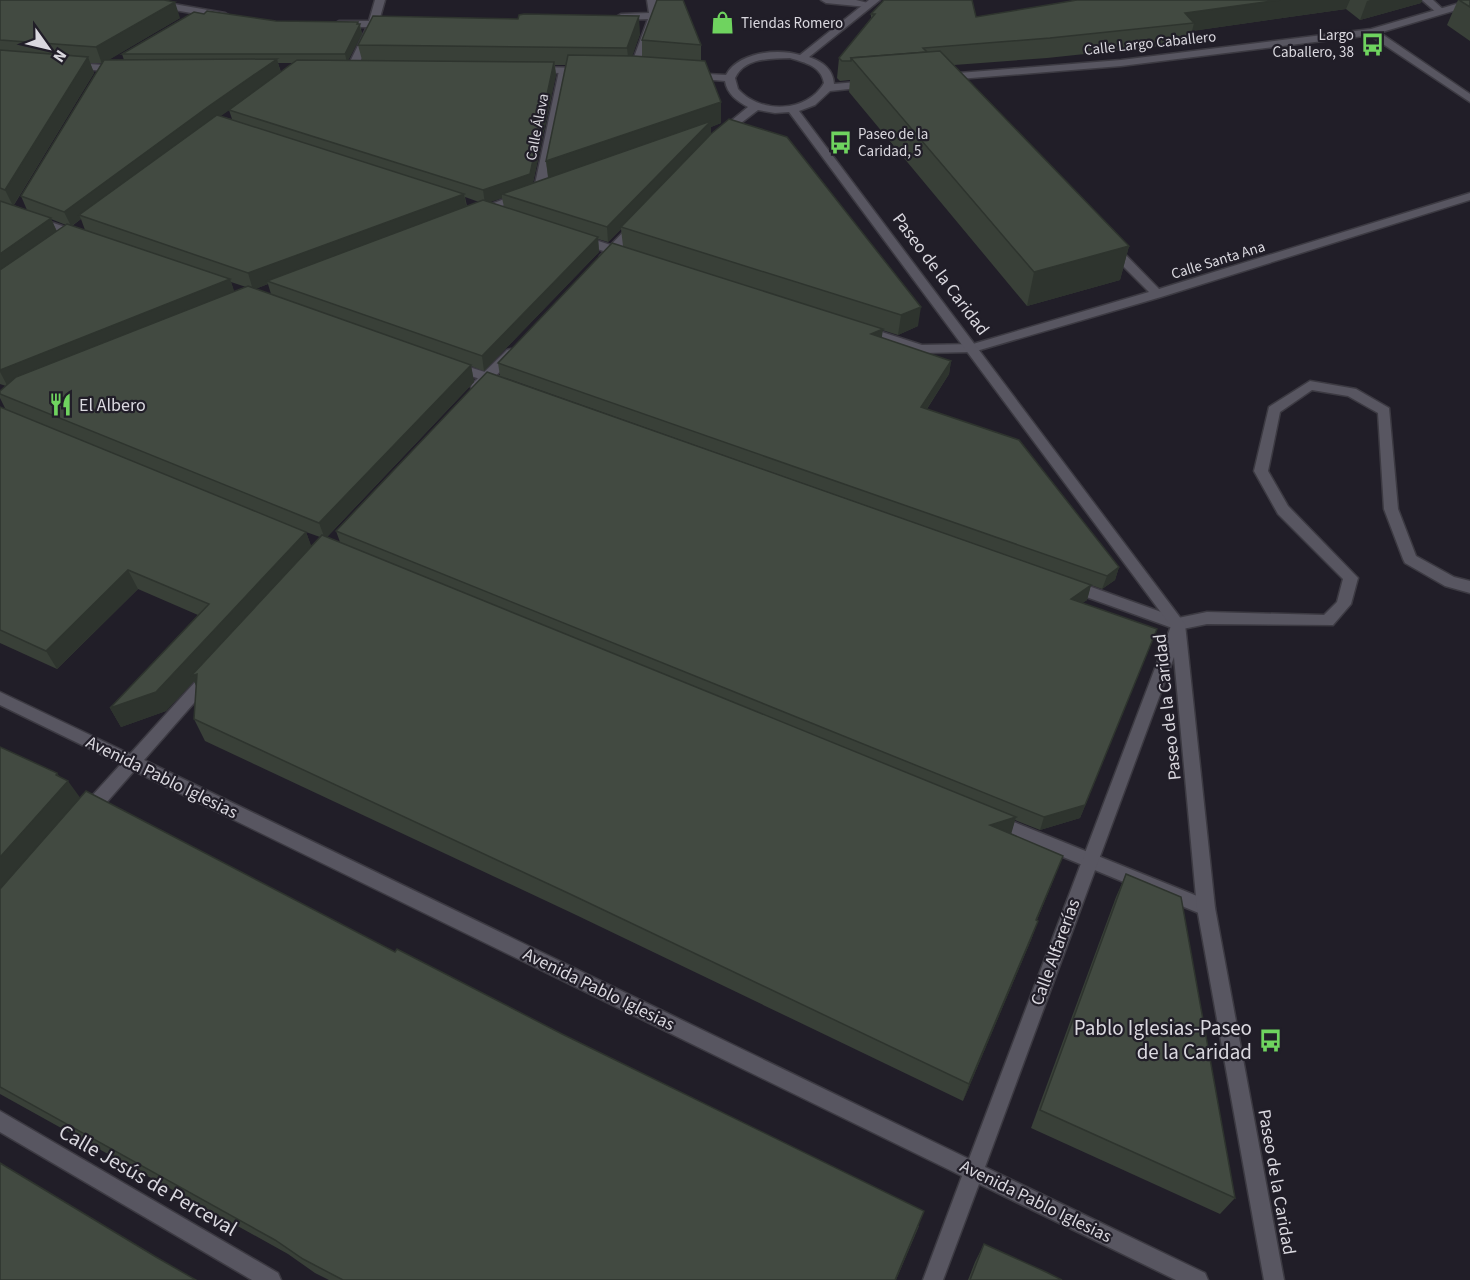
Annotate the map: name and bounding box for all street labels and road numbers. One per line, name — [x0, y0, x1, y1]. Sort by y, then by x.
street label: Calle Largo Caballero — [1083, 26, 1217, 61]
street label: Calle Álava — [521, 92, 554, 162]
street label: Paseo de la Caridad — [886, 208, 995, 341]
street label: Calle Santa Ana — [1169, 236, 1268, 285]
street label: Paseo de la Caridad — [1147, 632, 1188, 781]
street label: Avenida Pablo Iglesias — [82, 730, 242, 825]
street label: Calle Alfarerías — [1025, 895, 1086, 1009]
street label: Avenida Pablo Iglesias — [519, 942, 679, 1037]
street label: Paseo de la Caridad — [1251, 1107, 1302, 1257]
street label: Calle Jesús de Perceval — [53, 1117, 243, 1243]
street label: Avenida Pablo Iglesias — [956, 1154, 1116, 1249]

